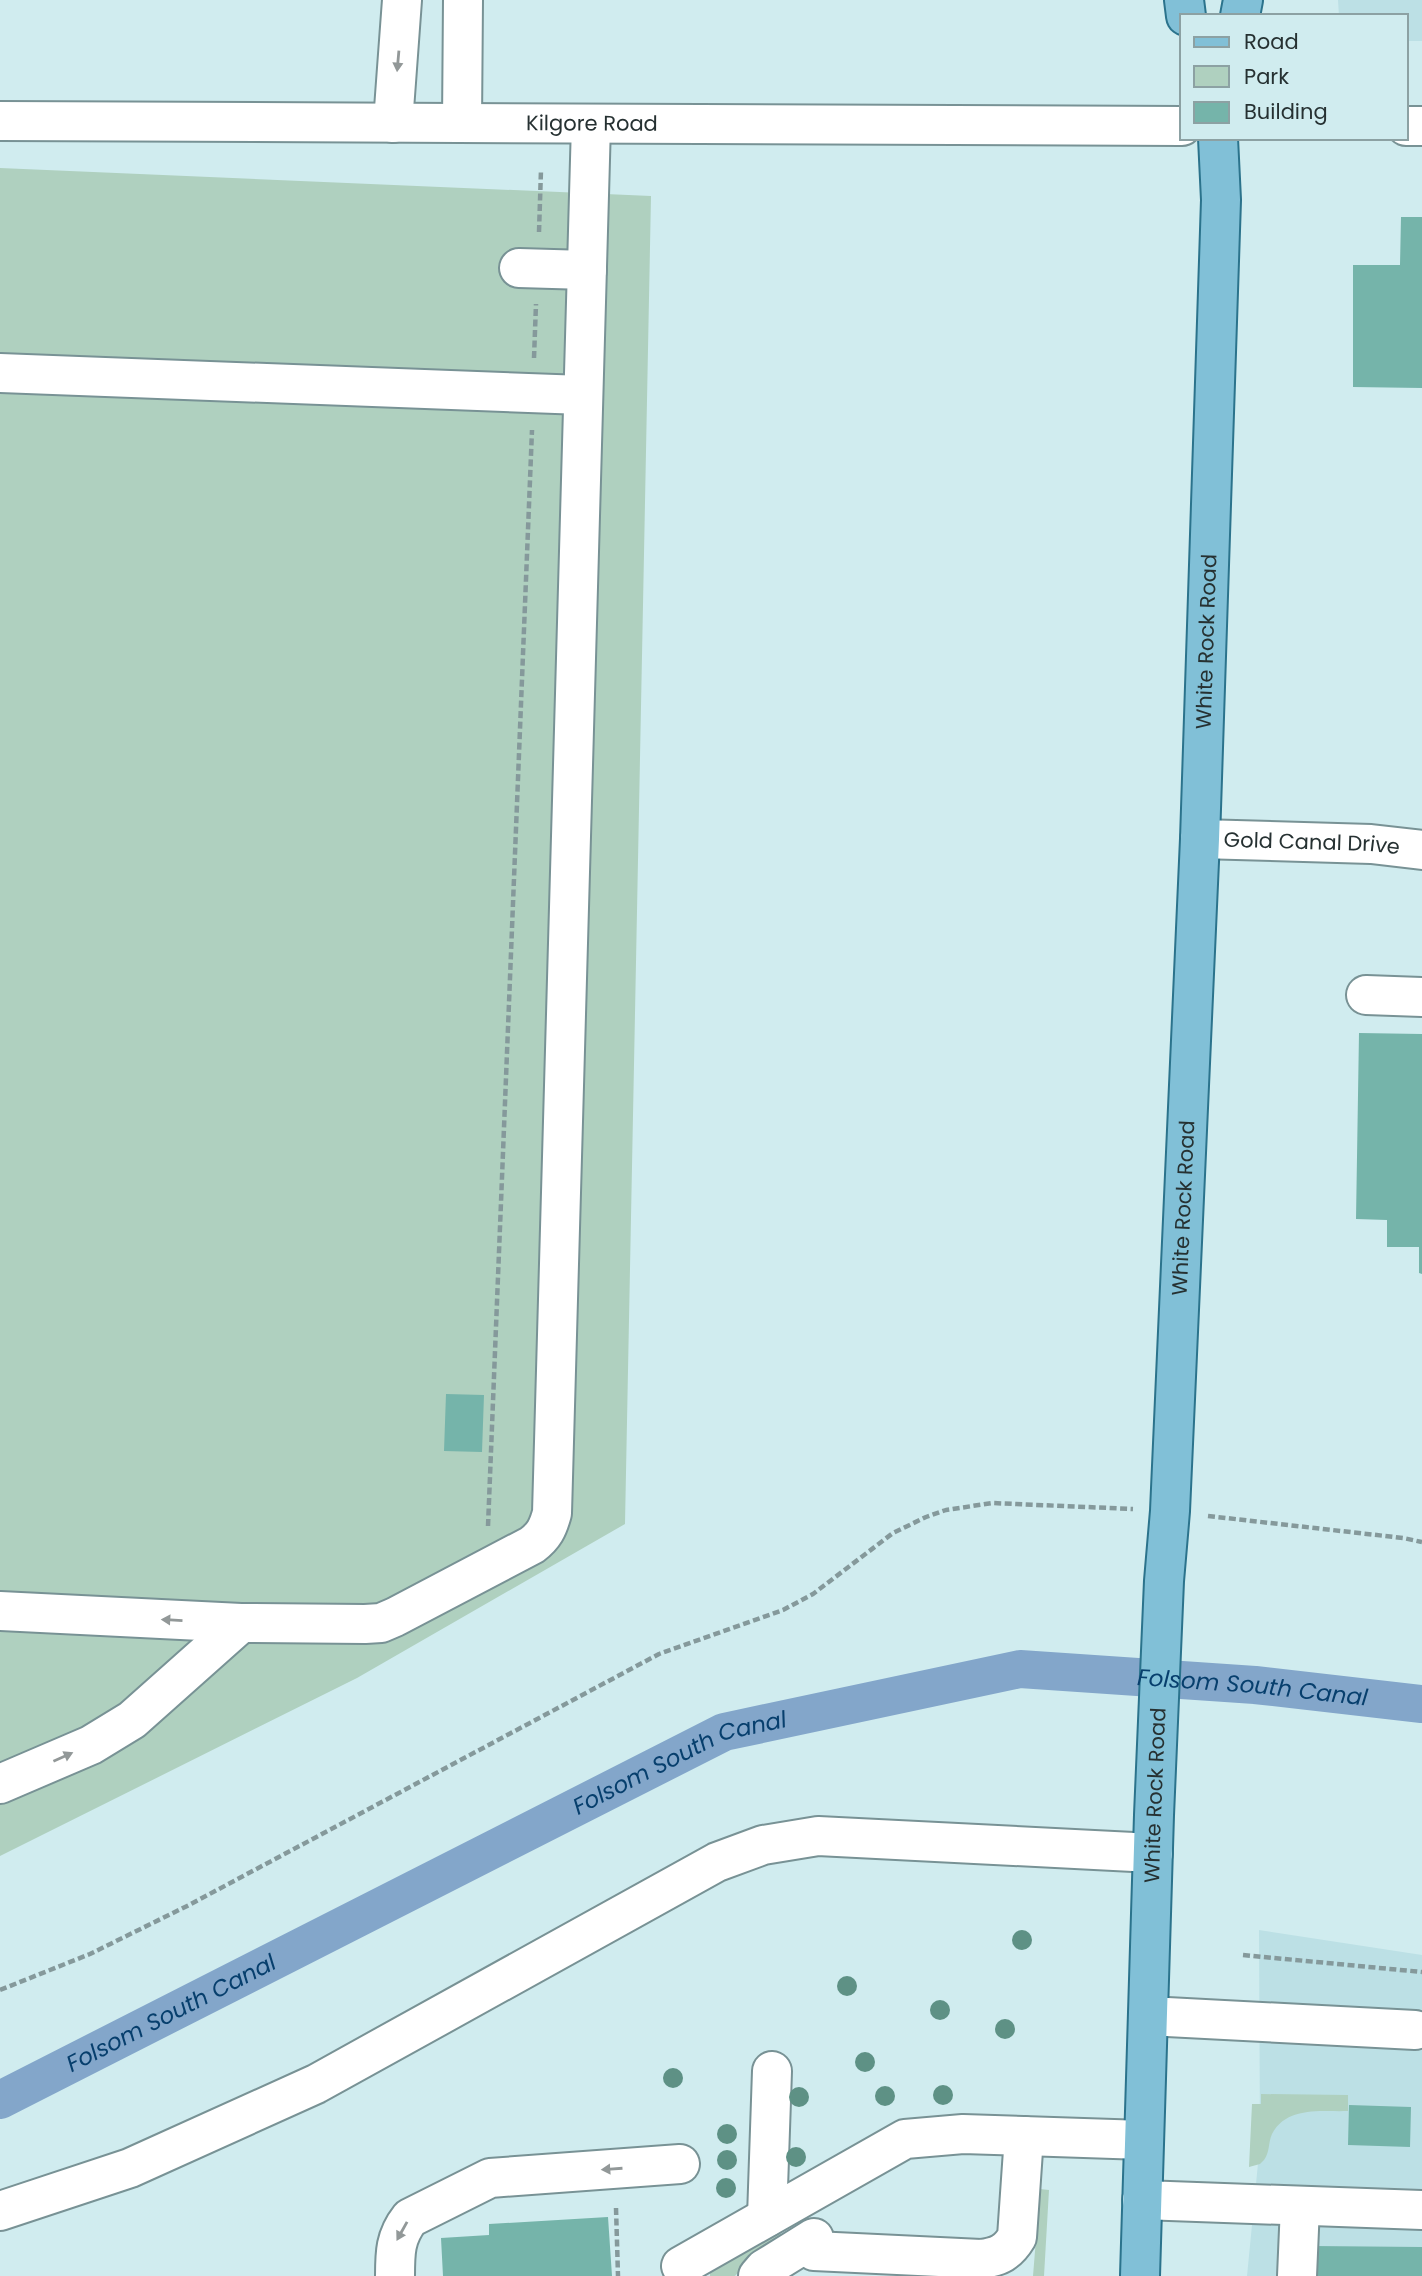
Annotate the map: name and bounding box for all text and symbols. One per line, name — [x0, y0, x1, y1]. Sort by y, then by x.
legend — [1180, 14, 1408, 140]
text: Road — [1244, 27, 1299, 56]
one-way arrow — [392, 51, 403, 73]
text: Park — [1244, 62, 1289, 91]
text: Building — [1244, 97, 1328, 126]
street label: Kilgore Road — [526, 108, 658, 138]
street label: White Rock Road — [1189, 553, 1223, 730]
street label: Gold Canal Drive — [1223, 825, 1402, 861]
street label: White Rock Road — [1165, 1120, 1201, 1296]
one-way arrow — [161, 1614, 183, 1625]
water label: Folsom South Canal — [1136, 1661, 1370, 1714]
water label: Folsom South Canal — [567, 1703, 790, 1822]
street label: White Rock Road — [1137, 1707, 1173, 1883]
one-way arrow — [52, 1751, 73, 1762]
water label: Folsom South Canal — [61, 1946, 282, 2080]
one-way arrow — [601, 2164, 623, 2175]
one-way arrow — [396, 2221, 408, 2241]

